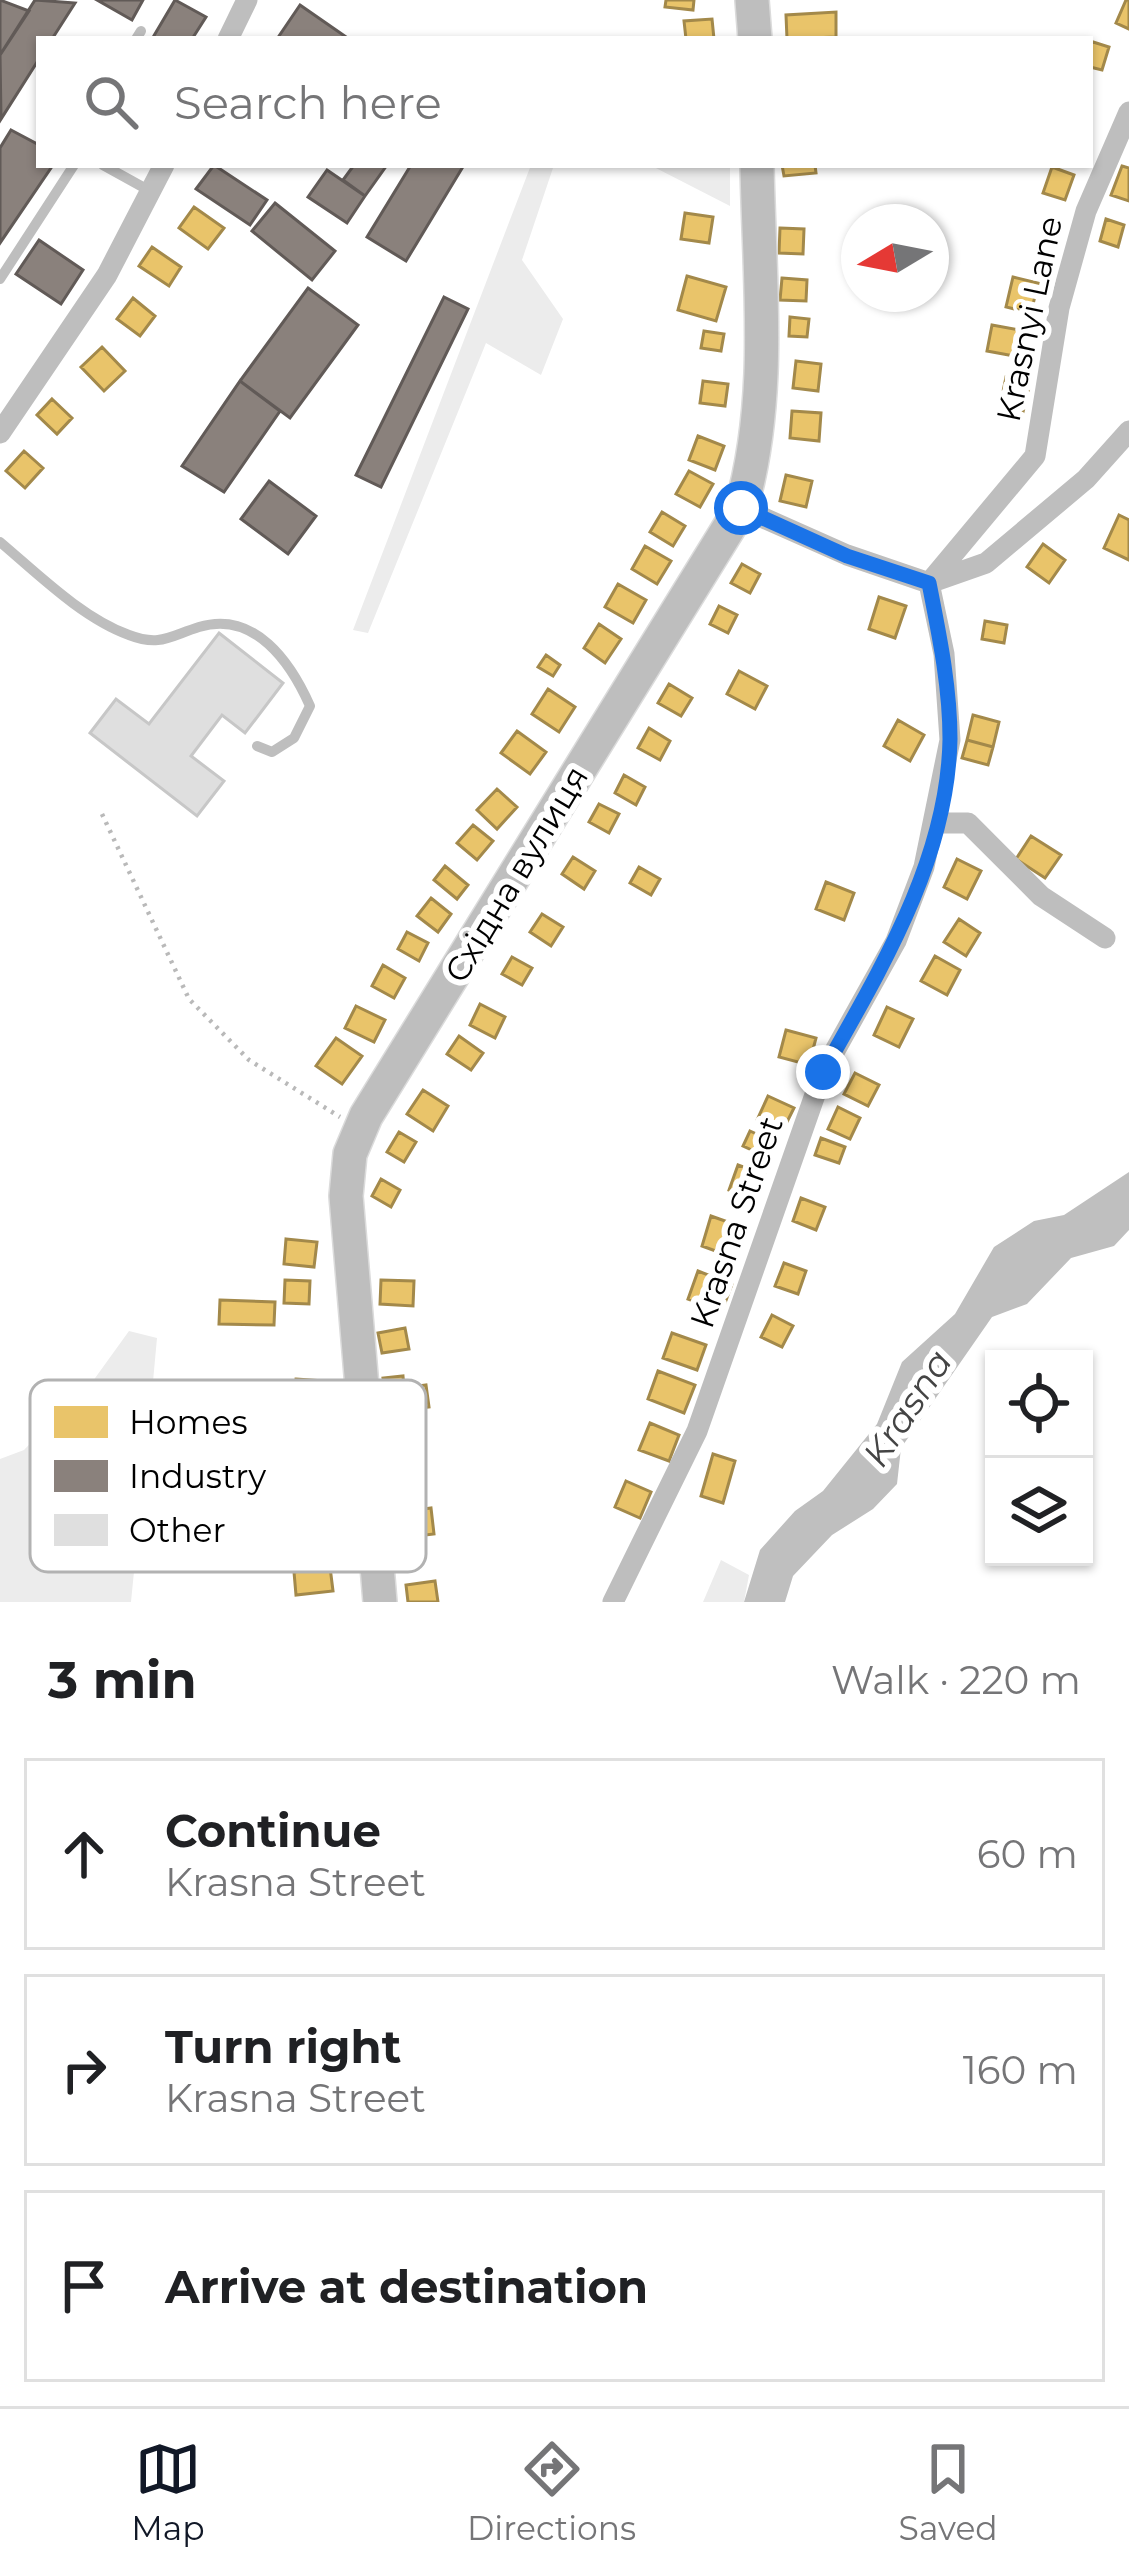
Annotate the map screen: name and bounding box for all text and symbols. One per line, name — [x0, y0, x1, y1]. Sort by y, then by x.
search box — [36, 36, 1093, 168]
icon: search — [78, 69, 144, 135]
text: Search here — [174, 75, 442, 130]
north arrow — [841, 204, 949, 312]
street label: Krasnyi Lane — [988, 213, 1070, 425]
route start — [714, 481, 768, 535]
street label: Східна вулиця — [436, 759, 596, 989]
route end — [796, 1045, 850, 1099]
street label: Krasna Street — [681, 1111, 791, 1333]
water label: Krasna — [853, 1342, 961, 1474]
map controls — [985, 1350, 1093, 1566]
button: locate — [985, 1350, 1093, 1458]
legend — [30, 1380, 426, 1572]
text: Homes — [129, 1402, 248, 1442]
text: Industry — [129, 1456, 266, 1496]
button: layers — [985, 1458, 1093, 1566]
text: Other — [129, 1510, 226, 1550]
text: 3 min — [48, 1649, 197, 1711]
text: Walk · 220 m — [831, 1656, 1081, 1704]
text: Continue — [165, 1803, 381, 1858]
icon: ahead — [51, 1821, 117, 1887]
text: 60 m — [977, 1830, 1078, 1878]
text: Krasna Street — [165, 1858, 426, 1906]
text: Turn right — [165, 2019, 401, 2074]
icon: right — [51, 2037, 117, 2103]
text: 160 m — [963, 2046, 1078, 2094]
text: Krasna Street — [165, 2074, 426, 2122]
icon: arrive — [51, 2253, 117, 2319]
text: Arrive at destination — [165, 2259, 648, 2314]
tab: Map — [131, 2436, 205, 2548]
tab: Directions — [467, 2436, 636, 2548]
tab: Saved — [899, 2436, 998, 2548]

